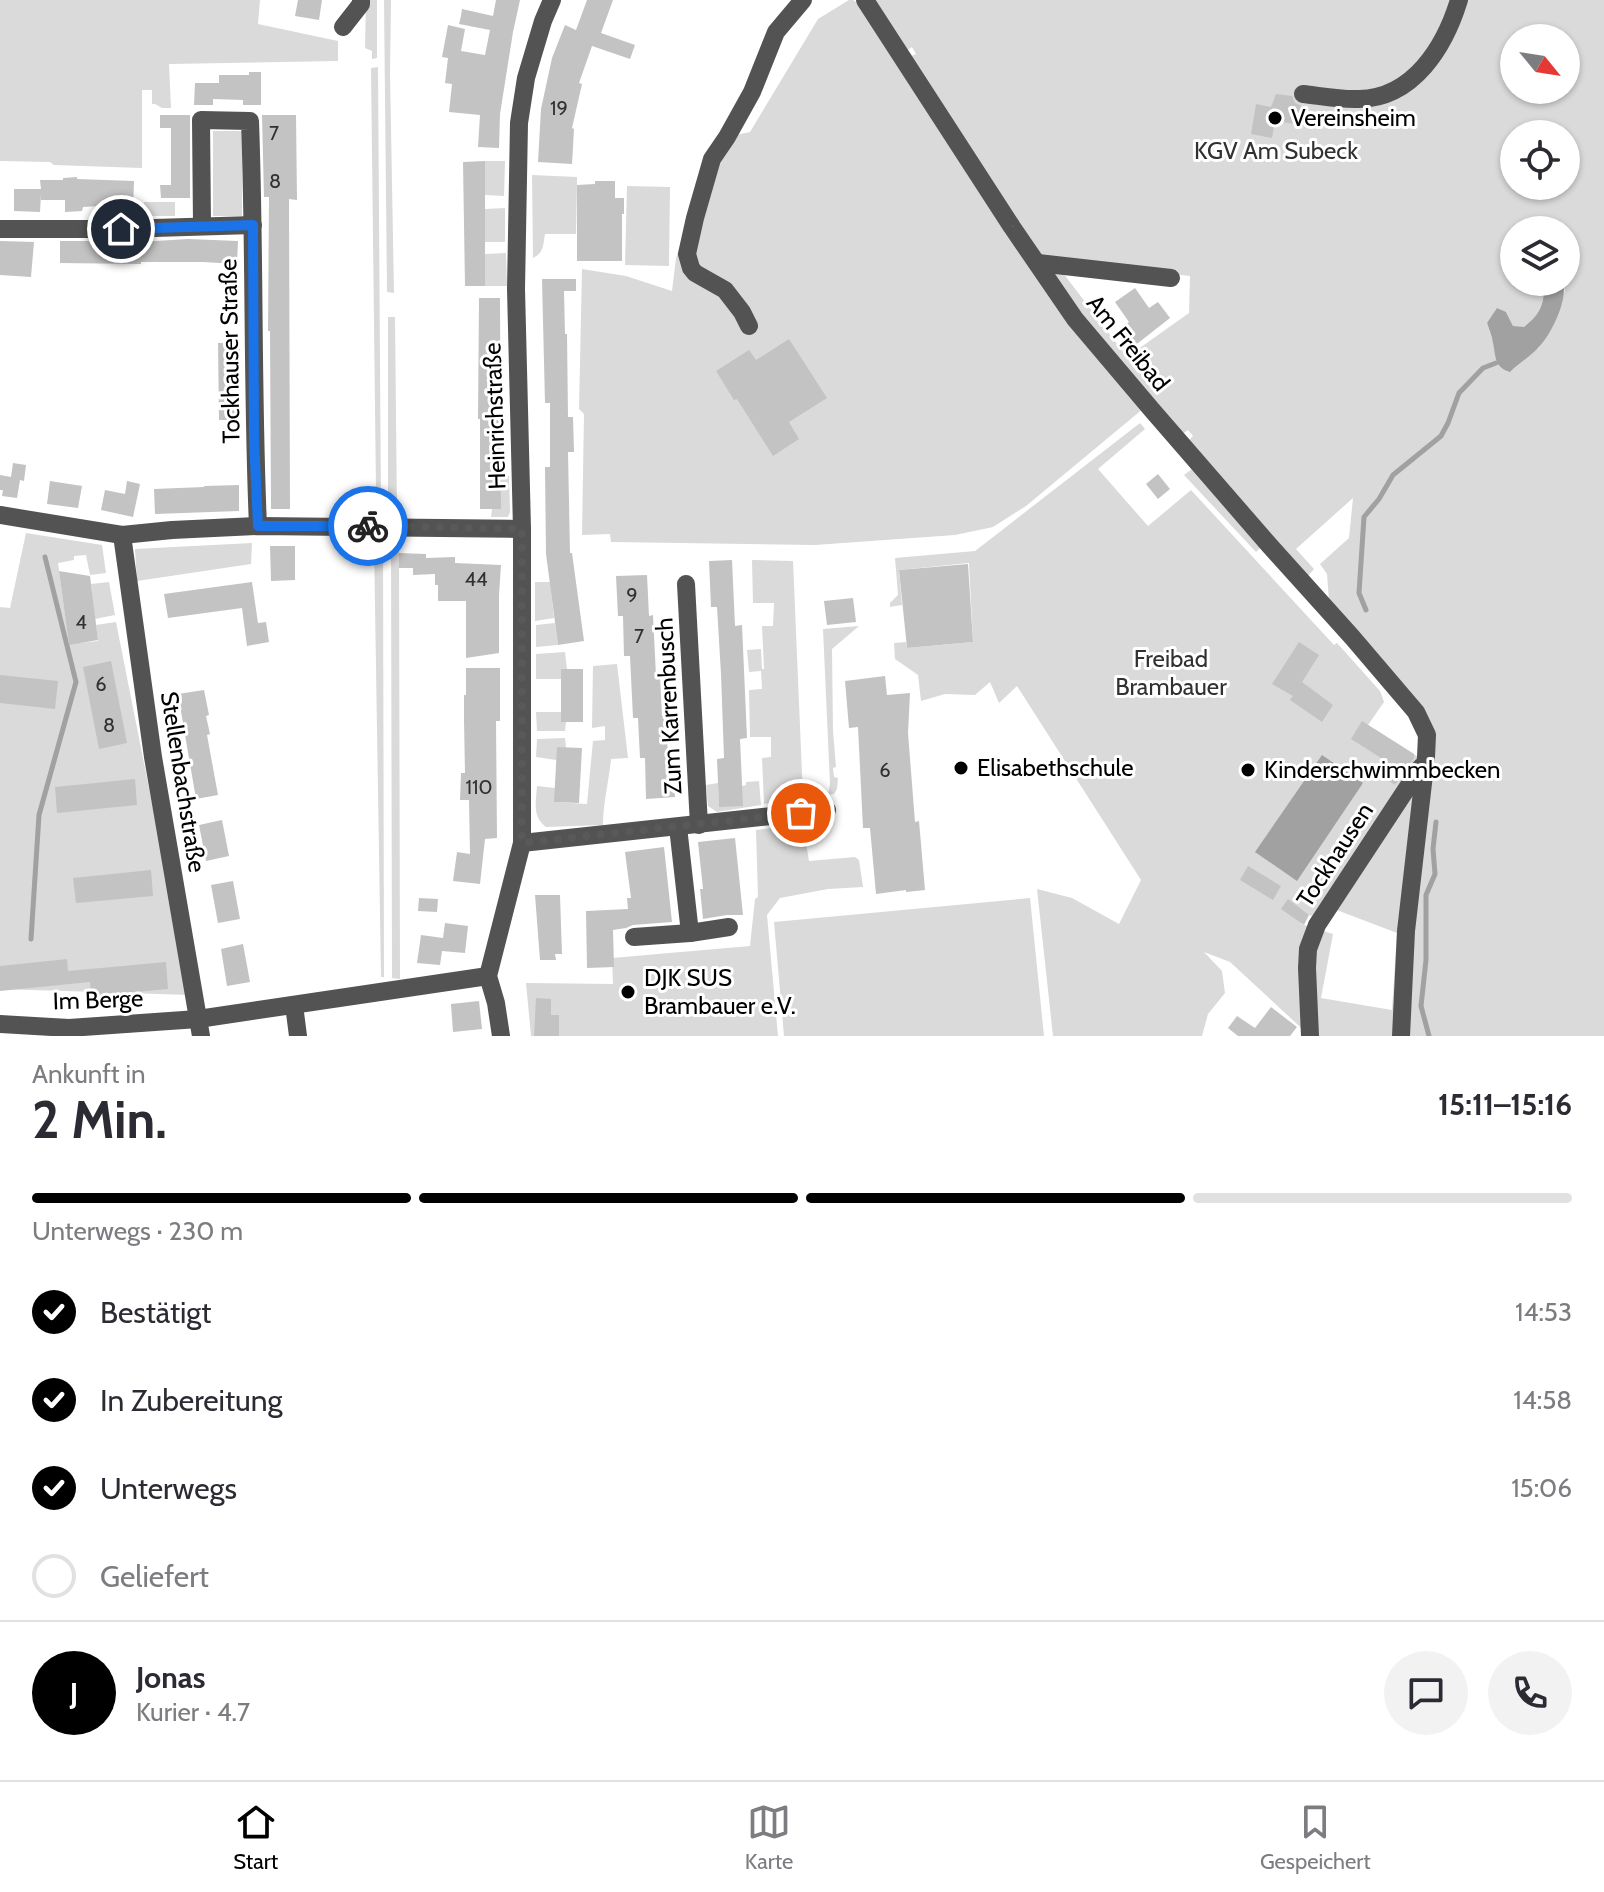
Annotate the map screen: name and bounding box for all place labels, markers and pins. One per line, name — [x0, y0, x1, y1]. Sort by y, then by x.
place label: Vereinsheim — [1291, 103, 1416, 132]
marker: Vereinsheim — [1266, 109, 1284, 127]
pin — [87, 195, 155, 263]
place label: Elisabethschule — [977, 753, 1133, 782]
place label: Kinderschwimmbecken — [1264, 755, 1501, 784]
marker: Elisabethschule — [952, 759, 970, 777]
marker: Kinderschwimmbecken — [1239, 761, 1257, 779]
pin — [767, 779, 835, 847]
place label: DJK SUS Brambauer e.V. — [644, 963, 796, 1020]
marker: DJK SUS Brambauer e.V. — [619, 983, 637, 1001]

